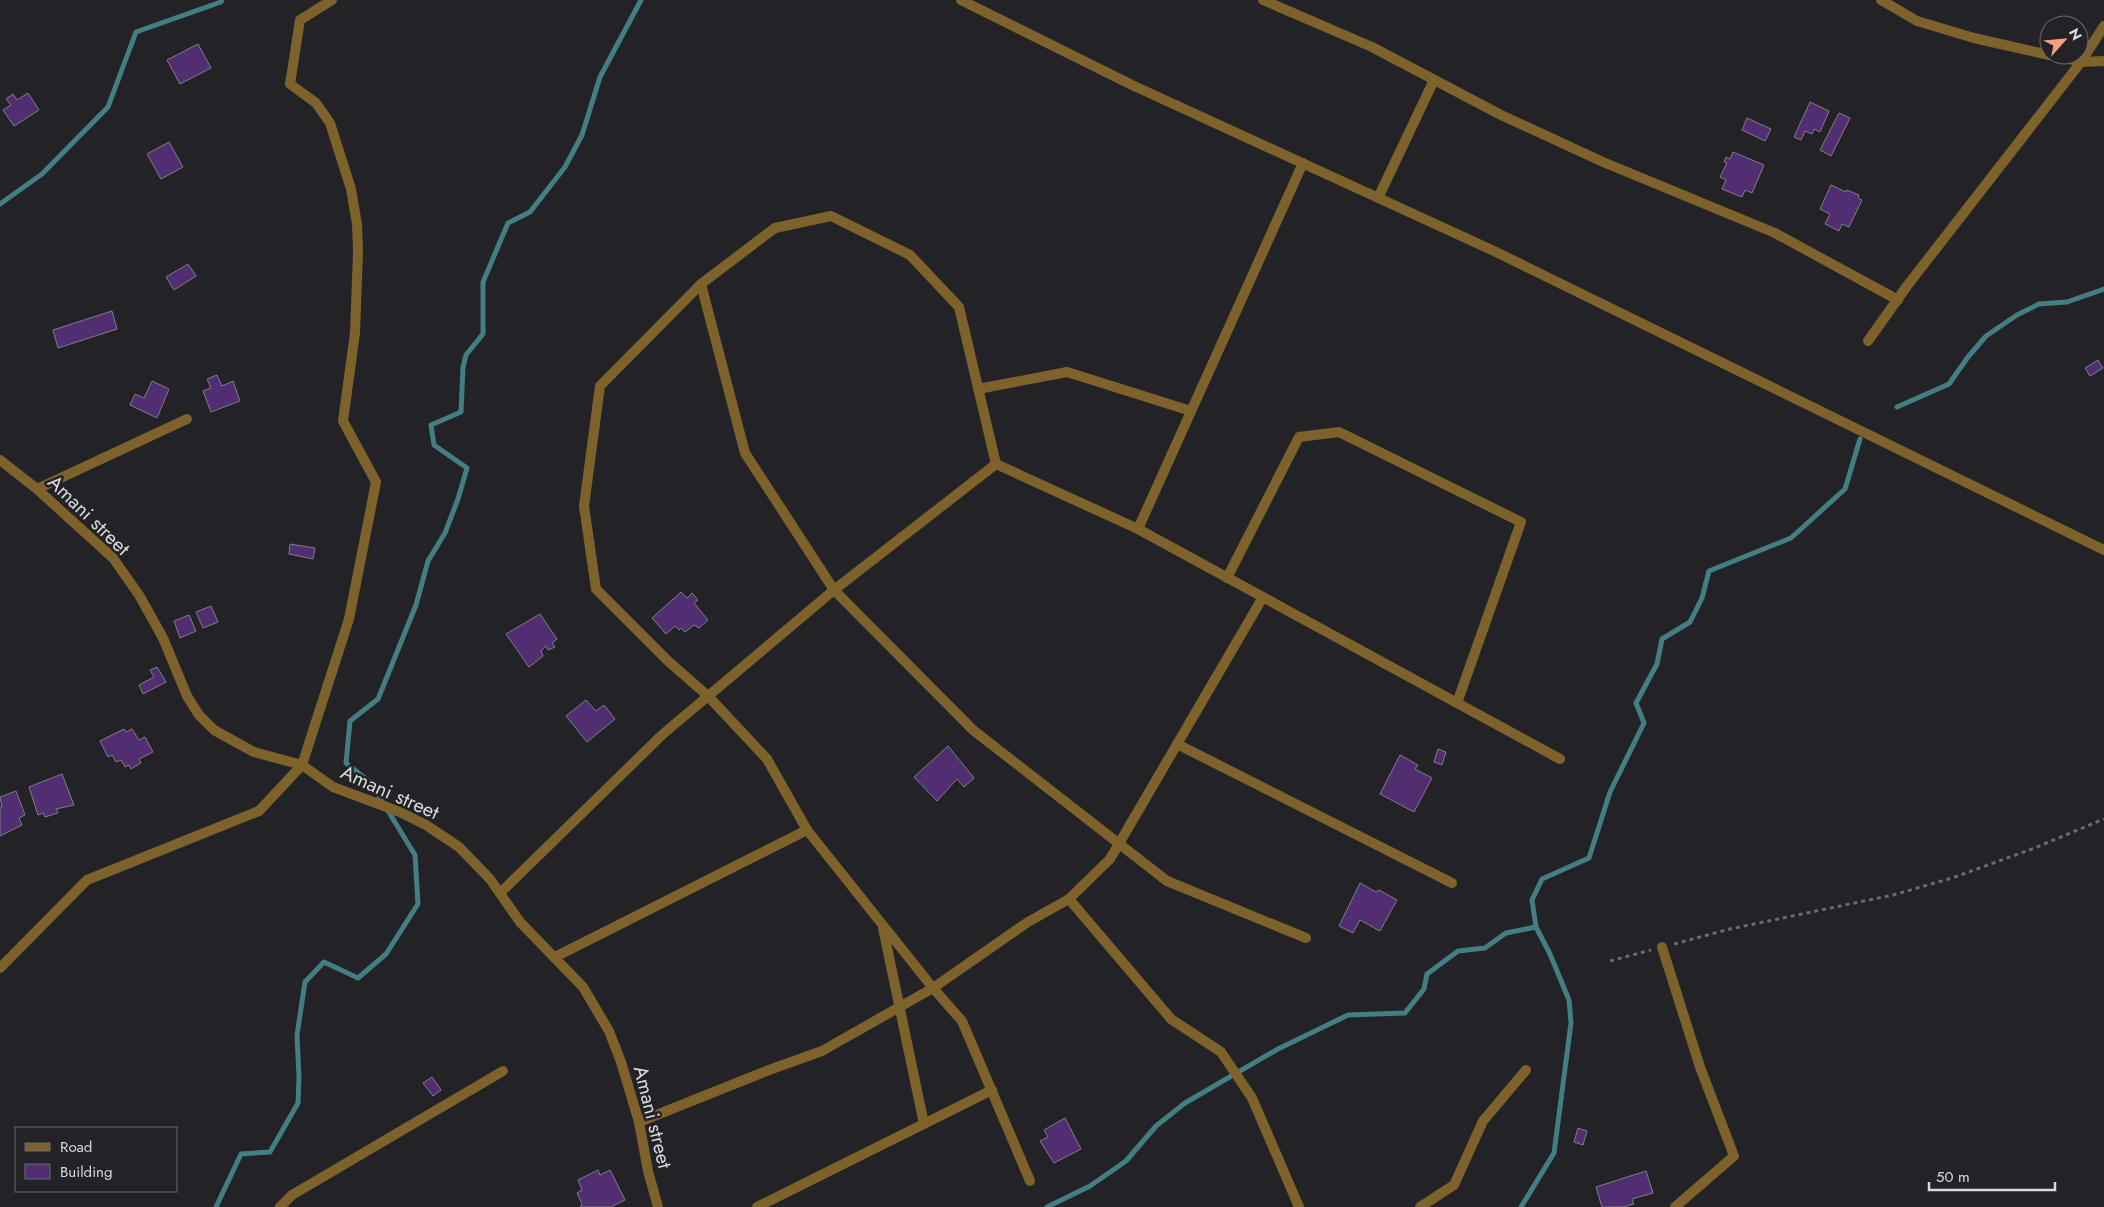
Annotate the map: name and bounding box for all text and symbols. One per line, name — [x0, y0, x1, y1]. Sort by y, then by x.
north arrow — [2039, 15, 2089, 65]
text: N — [2064, 25, 2087, 44]
street label: Amani street — [41, 468, 137, 562]
street label: Amani street — [336, 758, 444, 827]
street label: Amani street — [626, 1063, 679, 1172]
legend — [15, 1127, 178, 1192]
text: Road — [60, 1136, 92, 1158]
scale bar — [1929, 1160, 2055, 1192]
text: Building — [60, 1161, 112, 1183]
text: 50 m — [1936, 1166, 1970, 1188]

